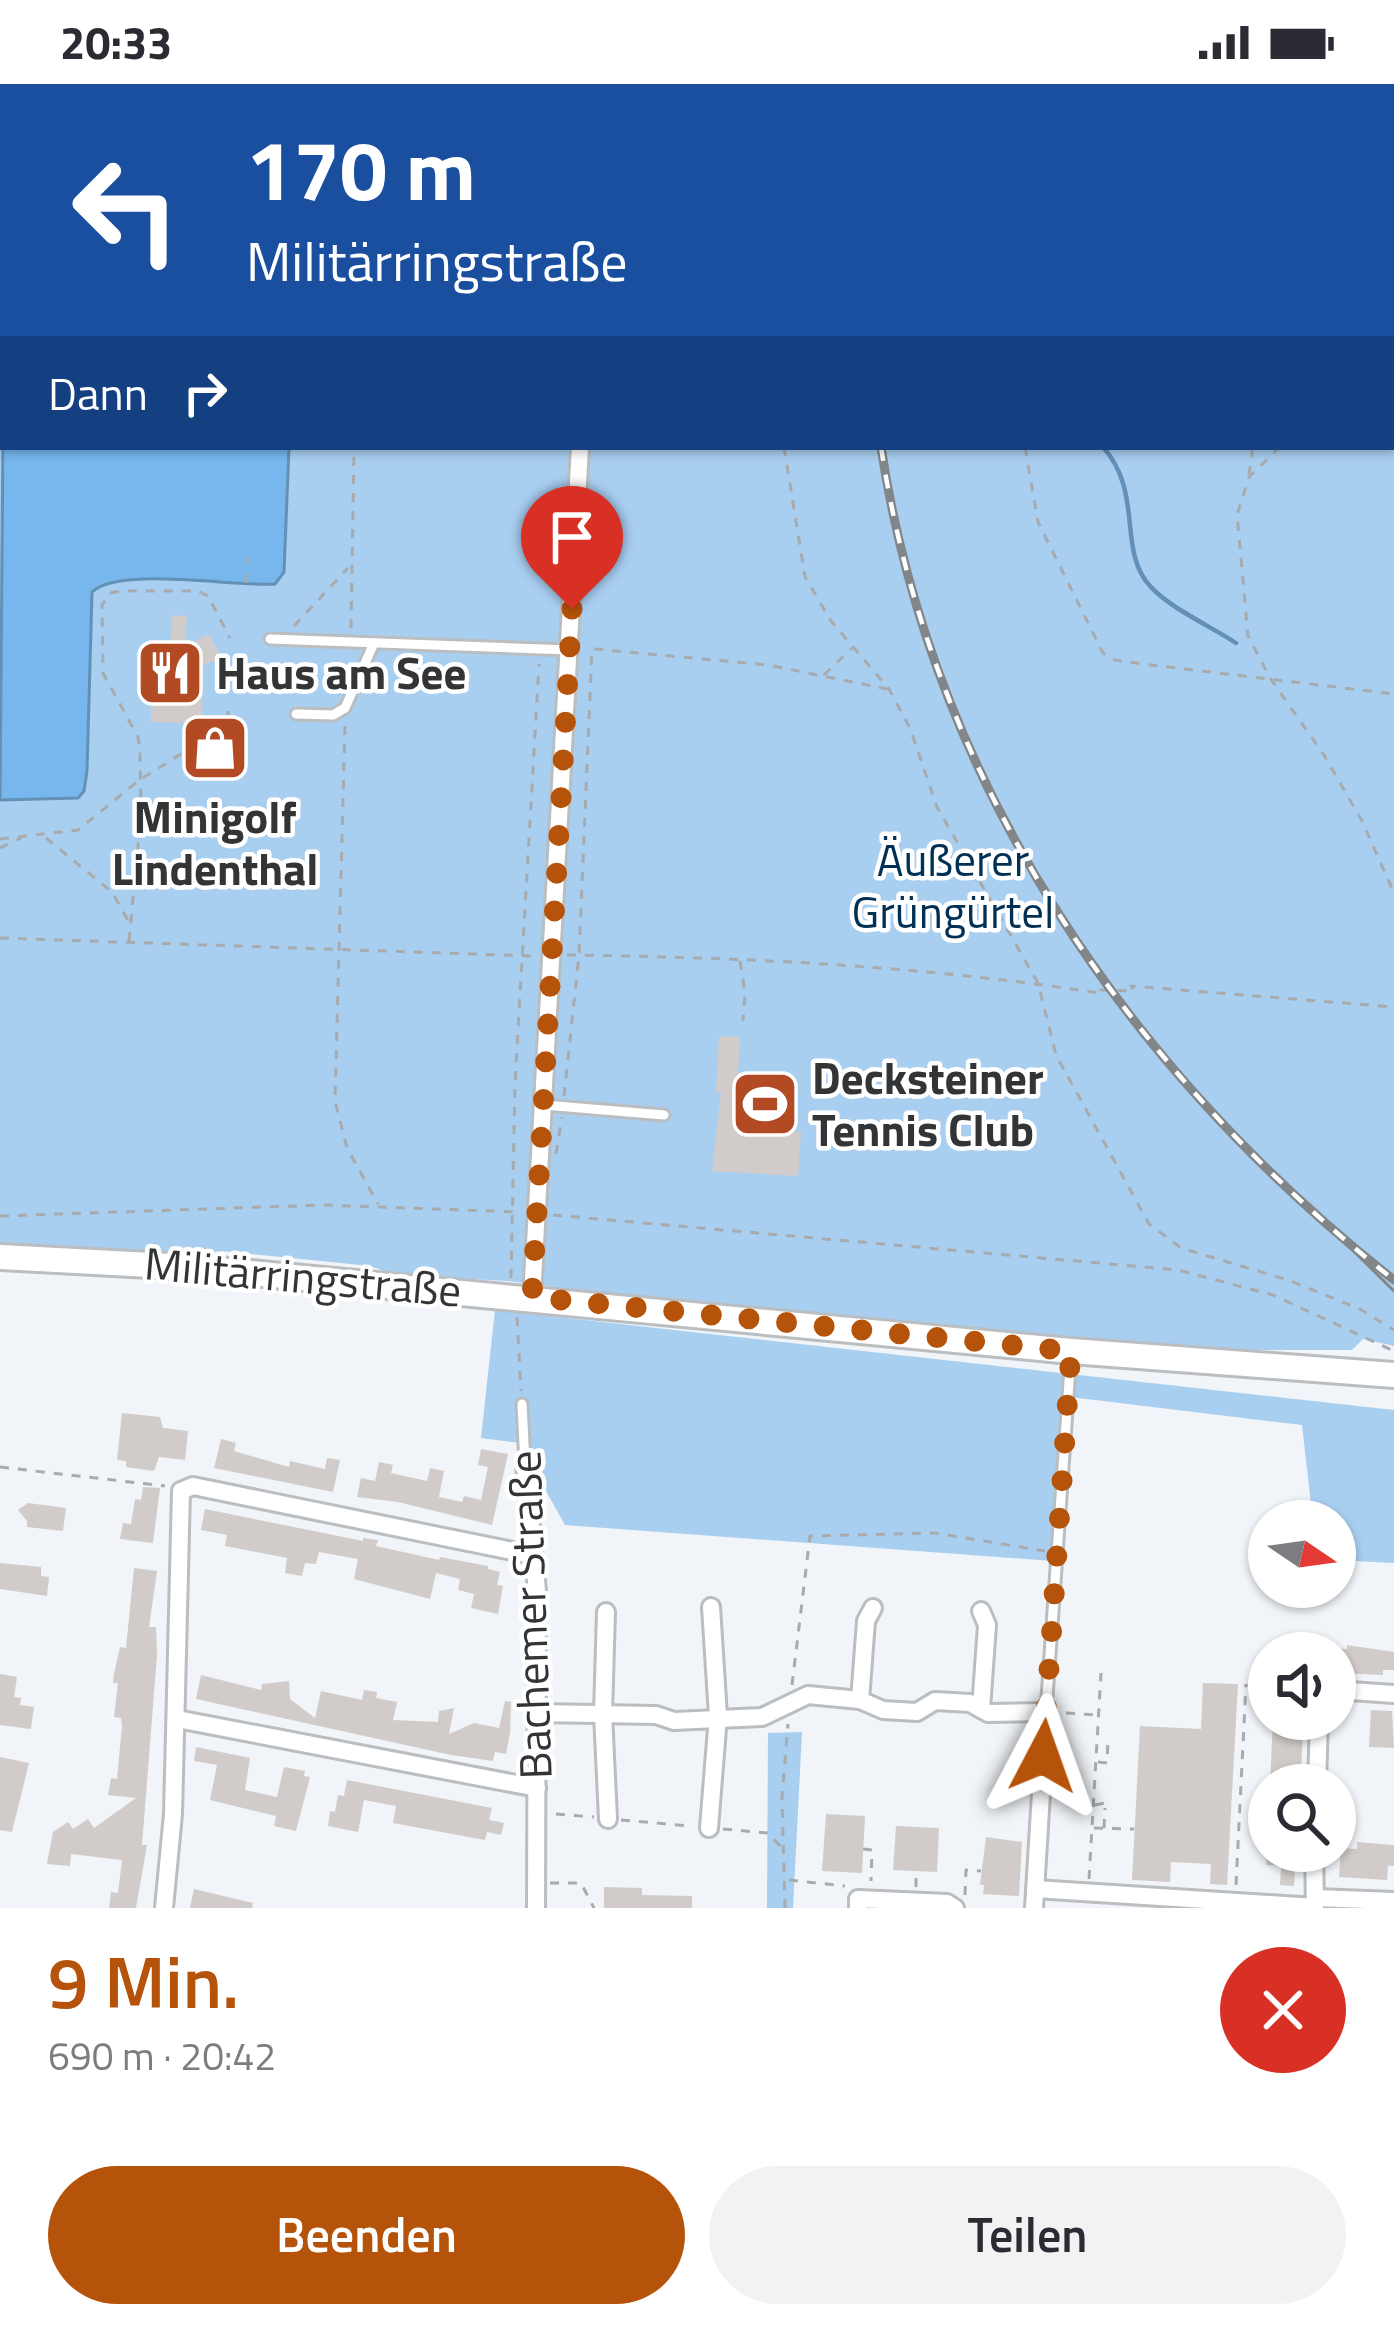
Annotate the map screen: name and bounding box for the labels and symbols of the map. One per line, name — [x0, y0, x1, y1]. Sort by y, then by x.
pin — [521, 486, 623, 609]
restaurant icon: Haus am See — [135, 638, 205, 708]
place label: Haus am See — [216, 638, 467, 706]
shop icon: Minigolf Lindenthal — [180, 713, 250, 783]
place label: Minigolf Lindenthal — [112, 782, 318, 902]
park label: Äußerer Grüngürtel — [852, 825, 1054, 945]
place label: Decksteiner Tennis Club — [812, 1043, 1044, 1163]
sports icon: Decksteiner Tennis Club — [730, 1069, 800, 1139]
street label: Militärringstraße — [142, 1228, 464, 1324]
street label: Bachemer Straße — [489, 1449, 569, 1781]
north arrow — [1248, 1500, 1356, 1608]
position arrow — [980, 1693, 1106, 1819]

